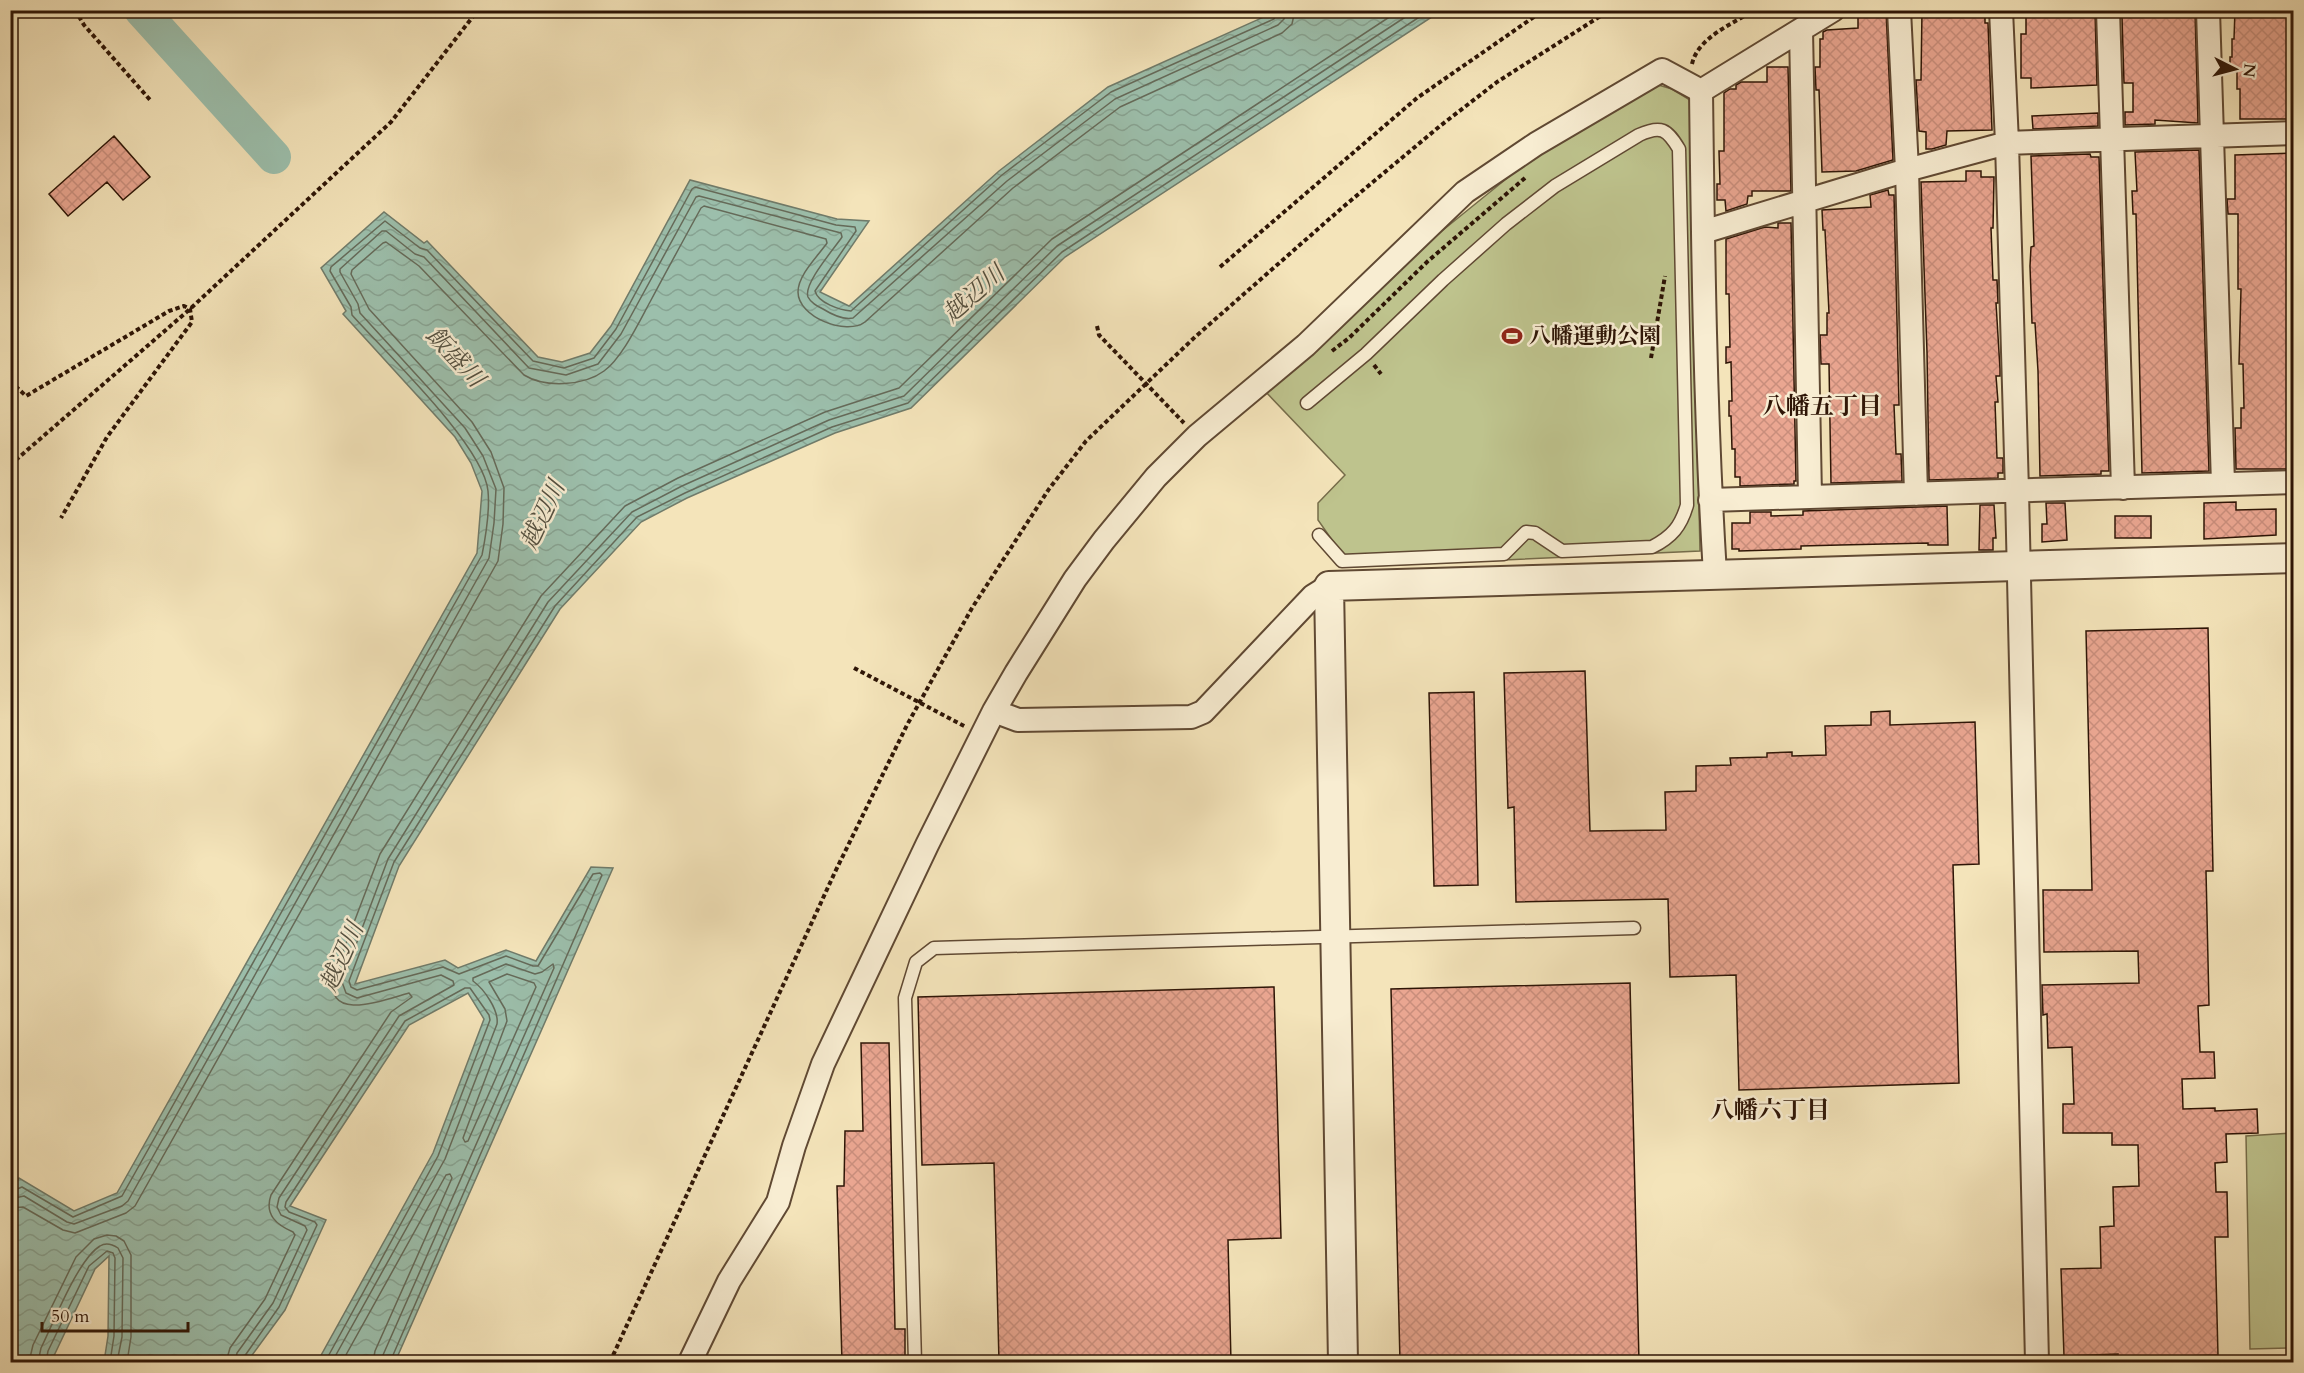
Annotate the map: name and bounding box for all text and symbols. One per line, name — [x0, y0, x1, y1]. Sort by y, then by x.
north arrow — [2205, 39, 2265, 99]
text: N — [2237, 62, 2261, 79]
water label: 越辺川 — [936, 256, 1014, 330]
water label: 飯盛川 — [418, 319, 494, 397]
place label: 八幡運動公園 — [1529, 321, 1661, 351]
sports icon: 八幡運動公園 — [1500, 324, 1524, 348]
district label: 八幡五丁目 — [1762, 390, 1882, 423]
water label: 越辺川 — [513, 473, 574, 555]
water label: 越辺川 — [312, 915, 373, 997]
district label: 八幡六丁目 — [1710, 1094, 1830, 1127]
scale bar — [42, 1295, 188, 1333]
text: 50 m — [51, 1304, 90, 1329]

